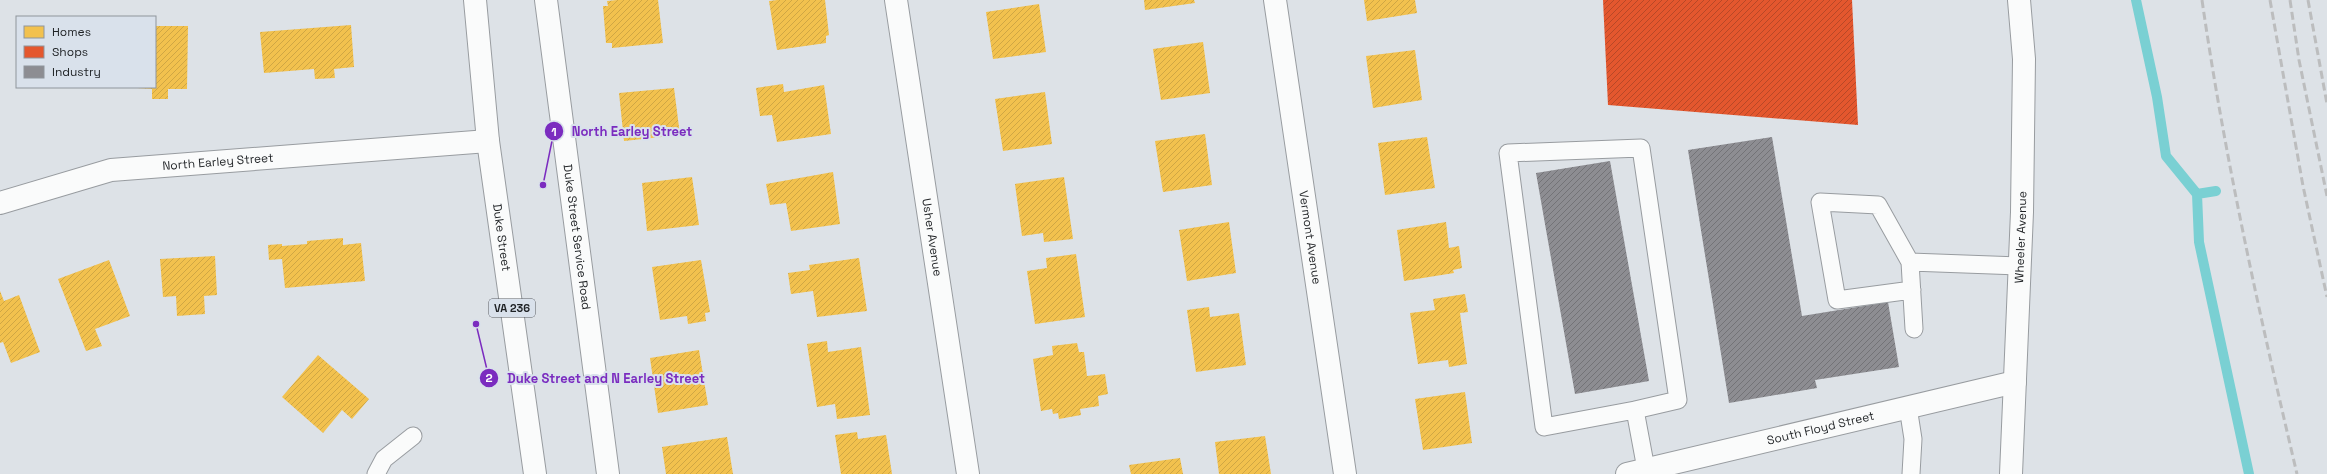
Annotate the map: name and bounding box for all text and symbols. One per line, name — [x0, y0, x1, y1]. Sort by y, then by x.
legend — [16, 16, 156, 88]
text: Homes — [52, 24, 91, 40]
text: Shops — [52, 44, 88, 60]
text: Industry — [52, 64, 101, 80]
callout: North Earley Street — [544, 119, 700, 144]
text: North Earley Street — [572, 123, 692, 140]
text: 1 — [551, 124, 557, 140]
street label: North Earley Street — [162, 150, 274, 174]
street label: Duke Street Service Road — [560, 163, 594, 311]
street label: Vermont Avenue — [1295, 190, 1325, 285]
street label: Wheeler Avenue — [2011, 191, 2030, 284]
street label: Usher Avenue — [918, 197, 946, 277]
street label: Duke Street — [489, 202, 514, 272]
road number: VA 236 — [489, 299, 535, 317]
callout: Duke Street and N Earley Street — [479, 366, 713, 391]
text: 2 — [485, 370, 493, 386]
text: Duke Street and N Earley Street — [507, 370, 705, 387]
street label: South Floyd Street — [1765, 408, 1876, 449]

